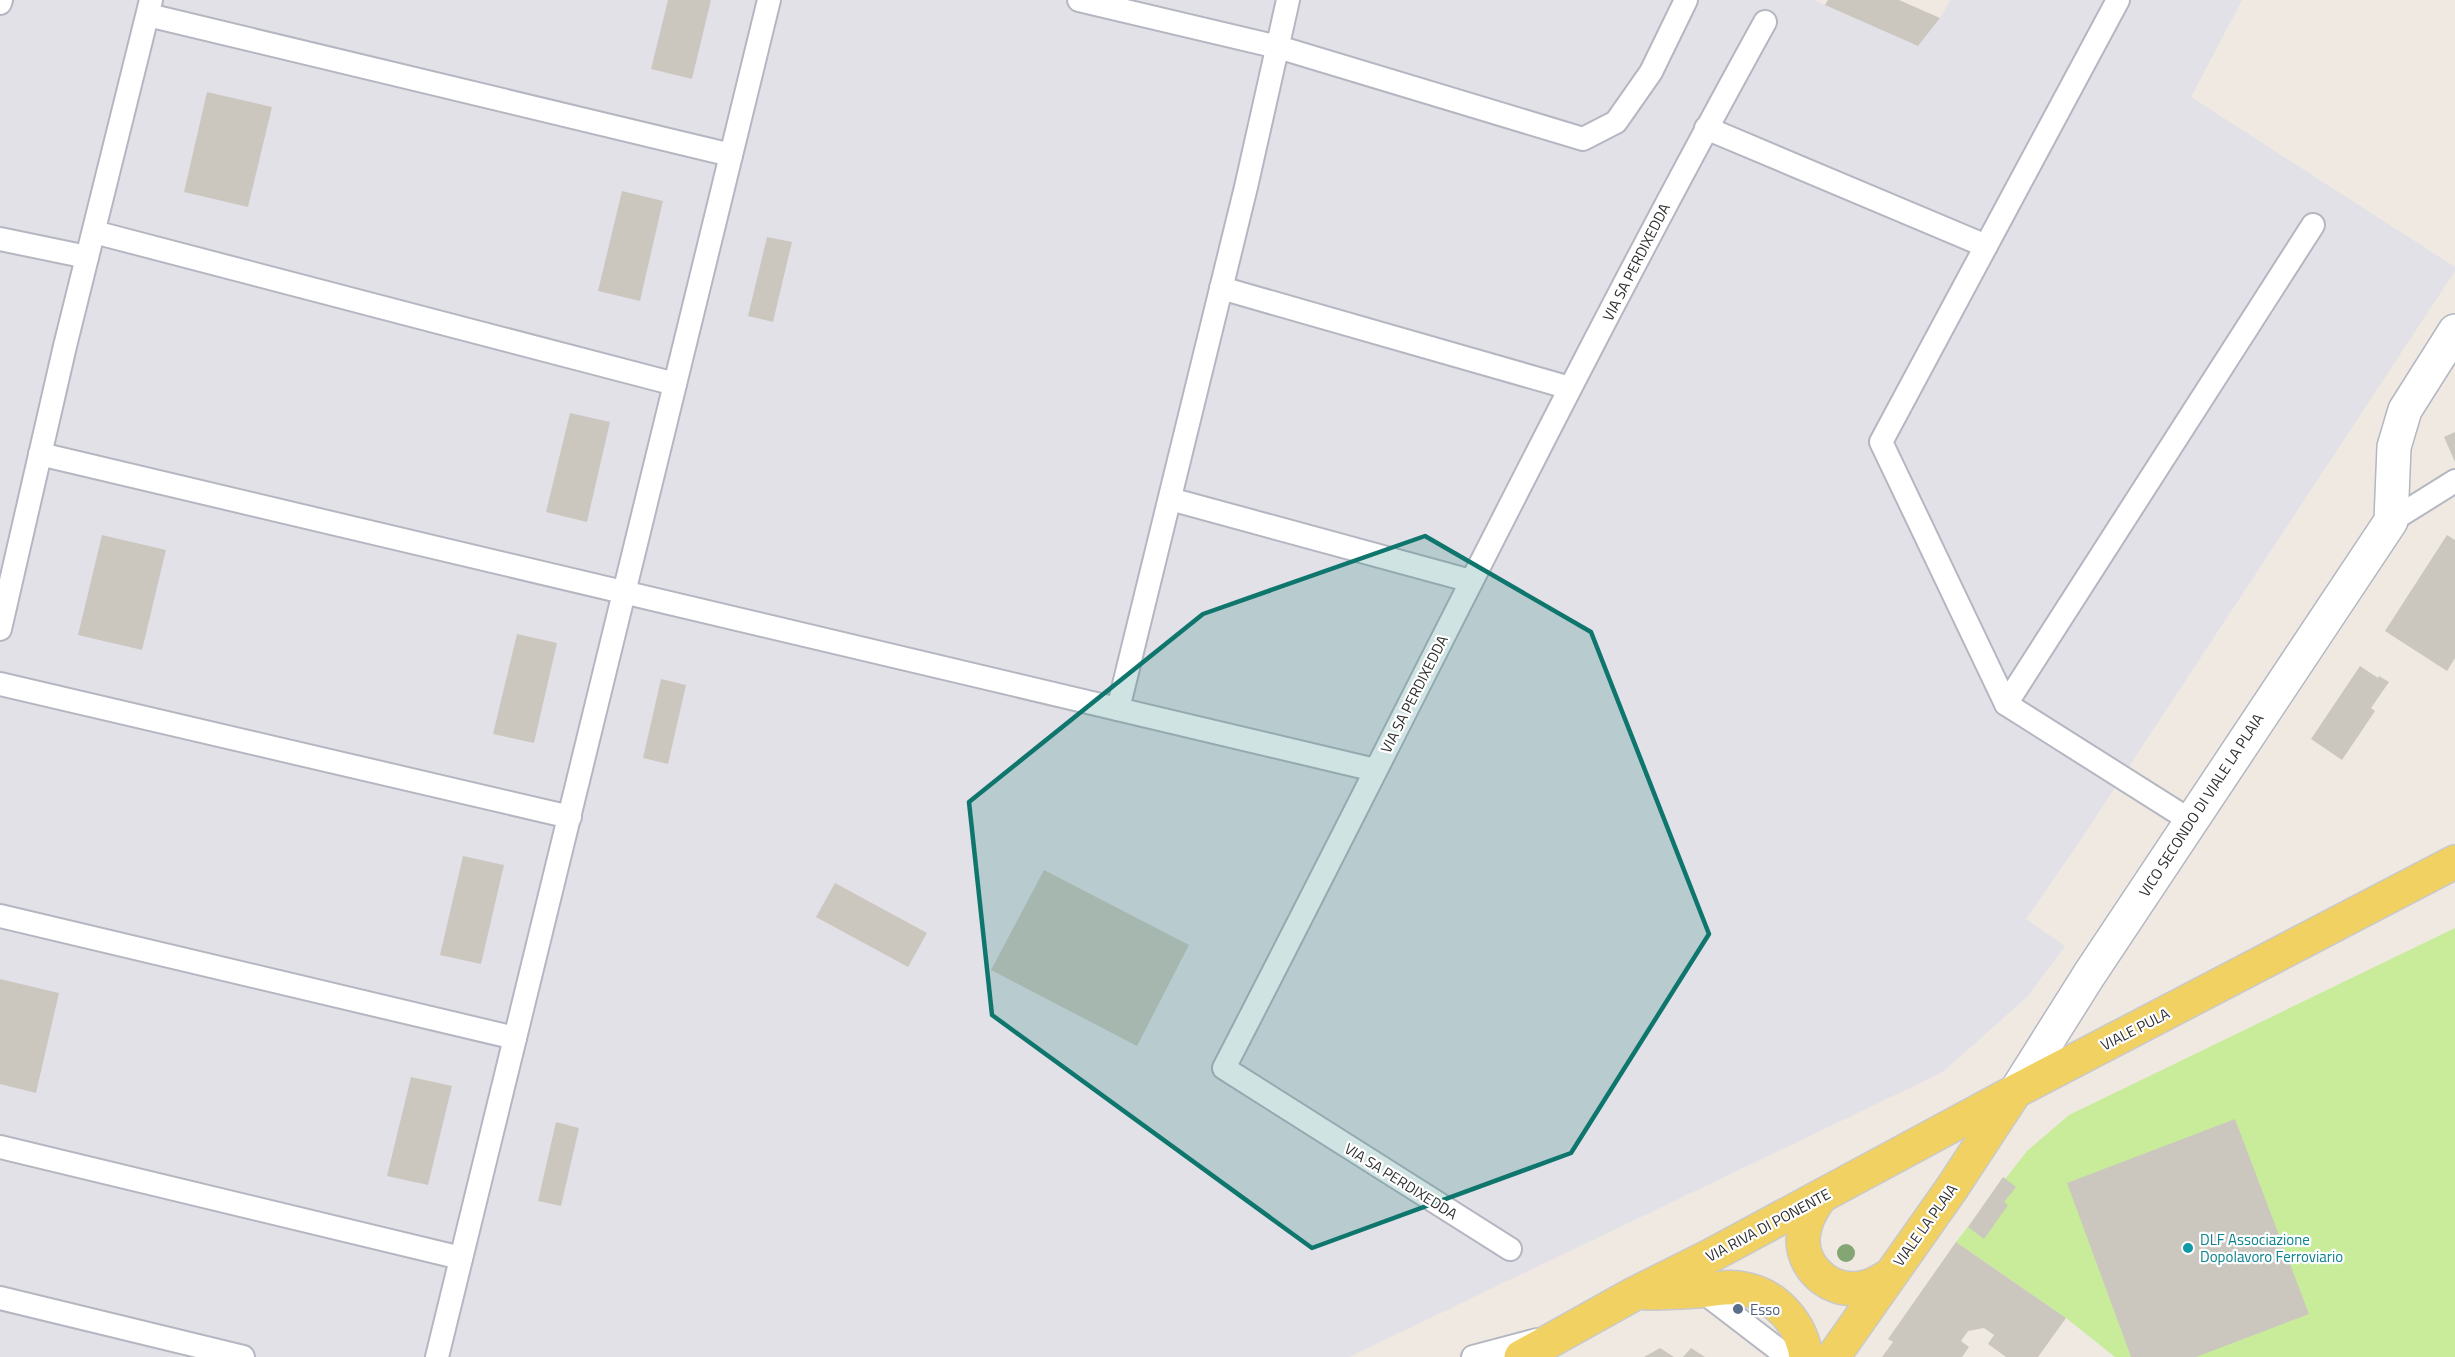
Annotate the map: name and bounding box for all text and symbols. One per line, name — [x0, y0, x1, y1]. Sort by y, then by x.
street label: VIA SA PERDIXEDDA — [1596, 199, 1676, 325]
street label: VIA SA PERDIXEDDA — [1374, 631, 1454, 757]
street label: VICO SECONDO DI VIALE LA PLAIA — [2133, 709, 2269, 901]
street label: VIALE PULA — [2096, 1002, 2174, 1056]
street label: VIA SA PERDIXEDDA — [1340, 1137, 1462, 1225]
street label: VIALE LA PLAIA — [1887, 1179, 1963, 1271]
street label: VIA RIVA DI PONENTE — [1702, 1182, 1834, 1268]
place label: DLF Associazione Dopolavoro Ferroviario — [2200, 1228, 2343, 1268]
marker: DLF Associazione Dopolavoro Ferroviario — [2181, 1241, 2195, 1255]
place label: Esso — [1750, 1298, 1780, 1321]
marker: Esso — [1731, 1302, 1745, 1316]

